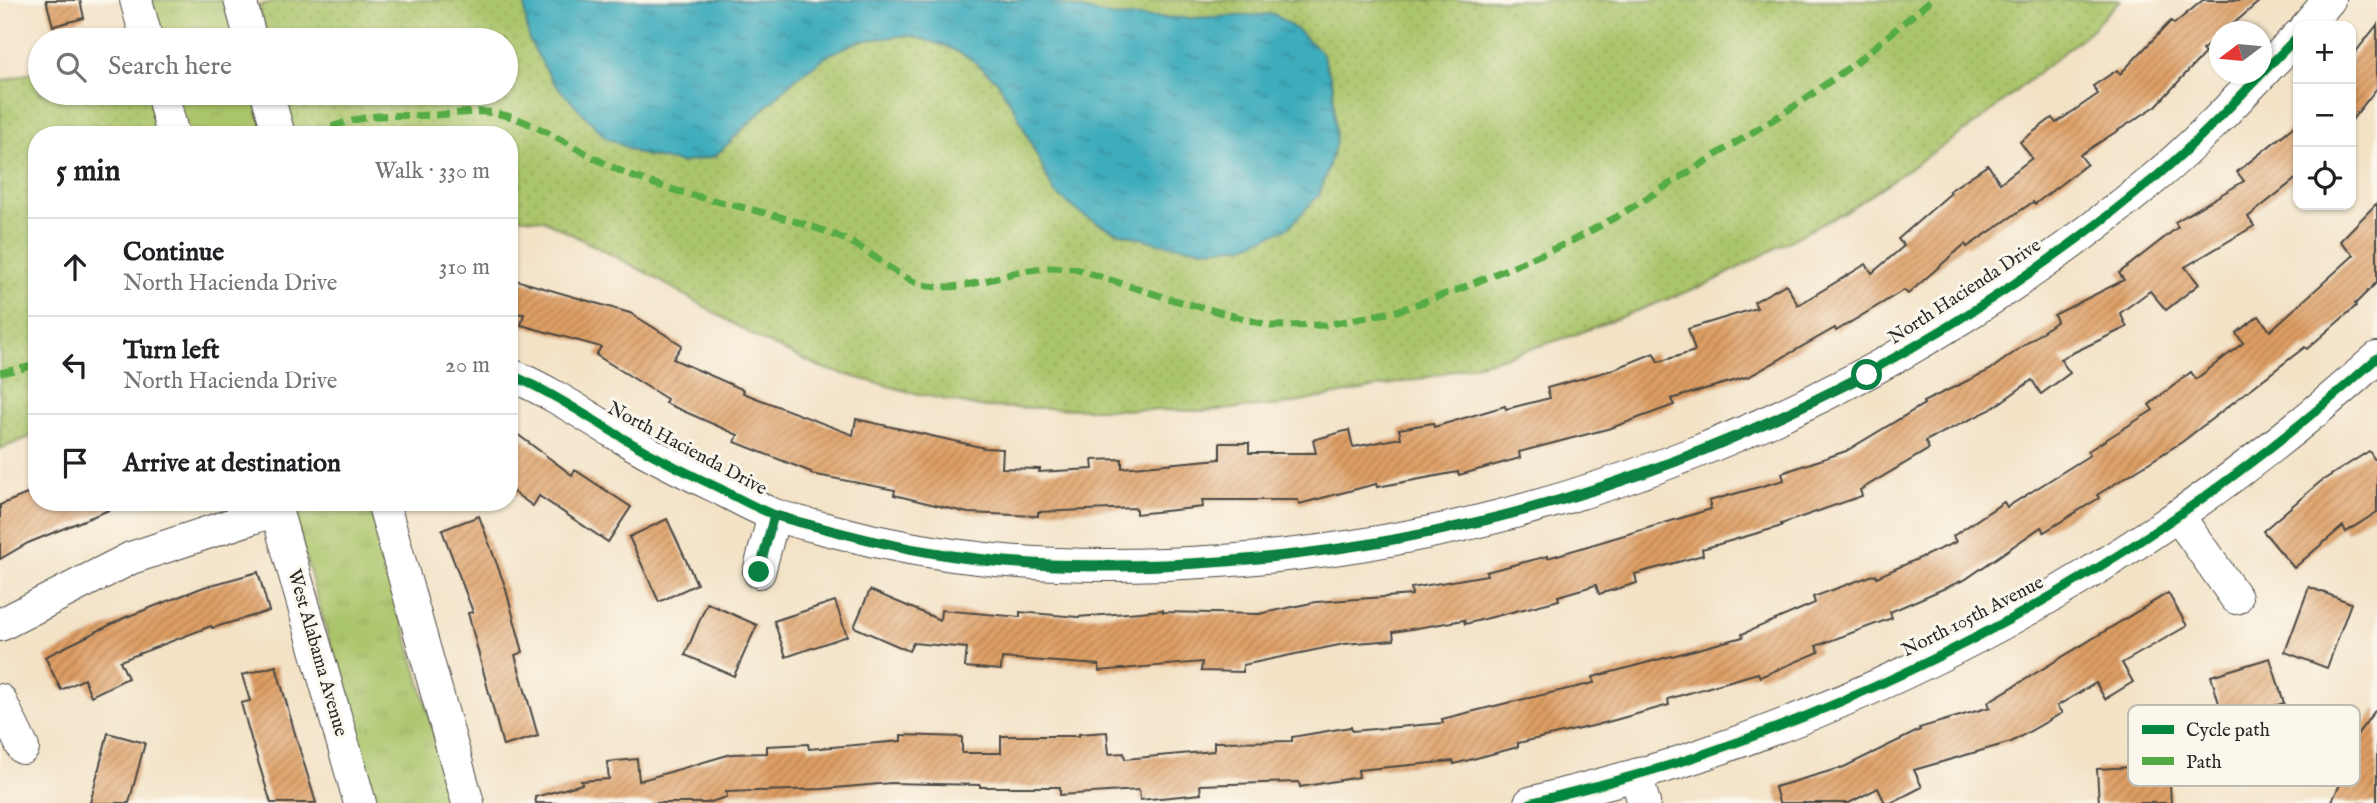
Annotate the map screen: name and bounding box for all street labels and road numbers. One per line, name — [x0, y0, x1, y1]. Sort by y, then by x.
street label: North Hacienda Drive — [1884, 234, 2046, 350]
street label: North Hacienda Drive — [603, 397, 771, 501]
street label: West Alabama Avenue — [282, 567, 352, 740]
street label: North 105th Avenue — [1898, 571, 2048, 663]

